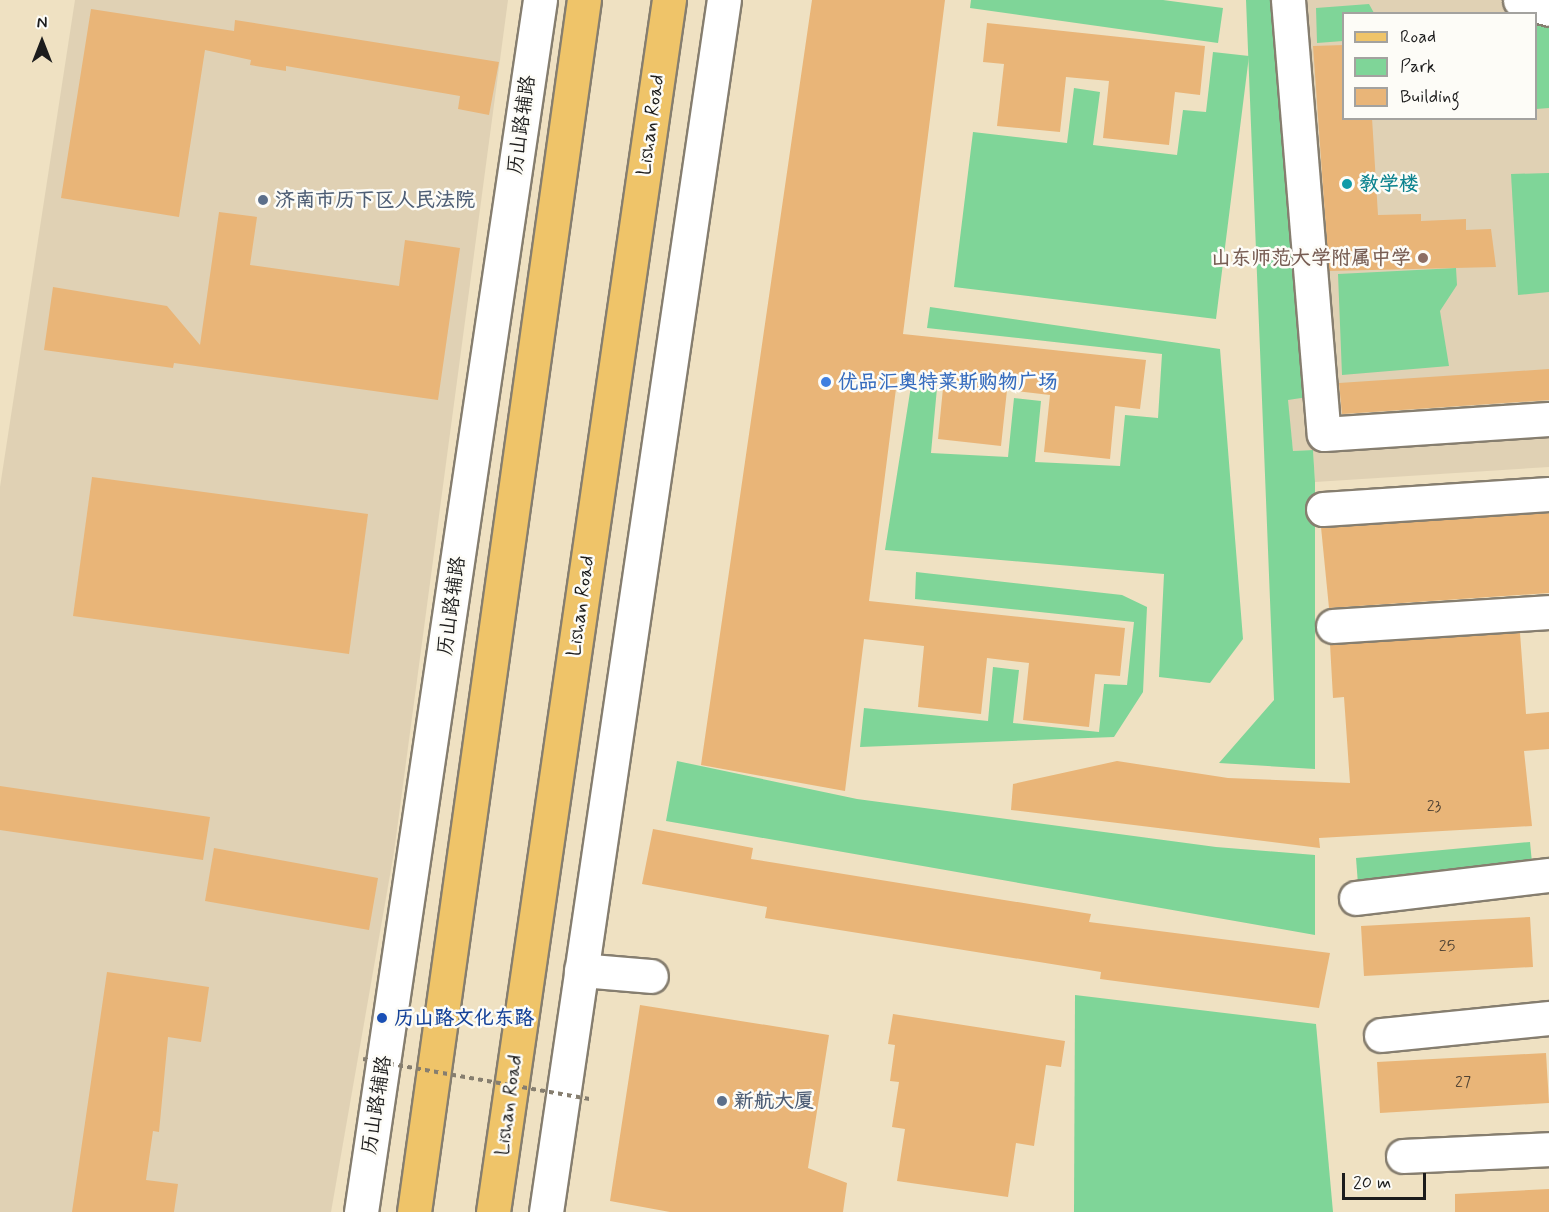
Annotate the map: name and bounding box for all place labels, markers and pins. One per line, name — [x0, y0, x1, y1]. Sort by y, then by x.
place label: 教学楼 — [1359, 172, 1419, 196]
marker: 教学楼 — [1340, 177, 1354, 191]
place label: 济南市历下区人民法院 — [275, 188, 475, 212]
marker: 济南市历下区人民法院 — [256, 193, 270, 207]
place label: 山东师范大学附属中学 — [1211, 246, 1411, 270]
marker: 山东师范大学附属中学 — [1416, 251, 1430, 265]
place label: 优品汇奥特莱斯购物广场 — [838, 370, 1058, 394]
marker: 优品汇奥特莱斯购物广场 — [819, 375, 833, 389]
place label: 历山路文化东路 — [394, 1006, 534, 1030]
marker: 历山路文化东路 — [375, 1011, 389, 1025]
place label: 新航大厦 — [734, 1089, 814, 1113]
marker: 新航大厦 — [715, 1094, 729, 1108]

